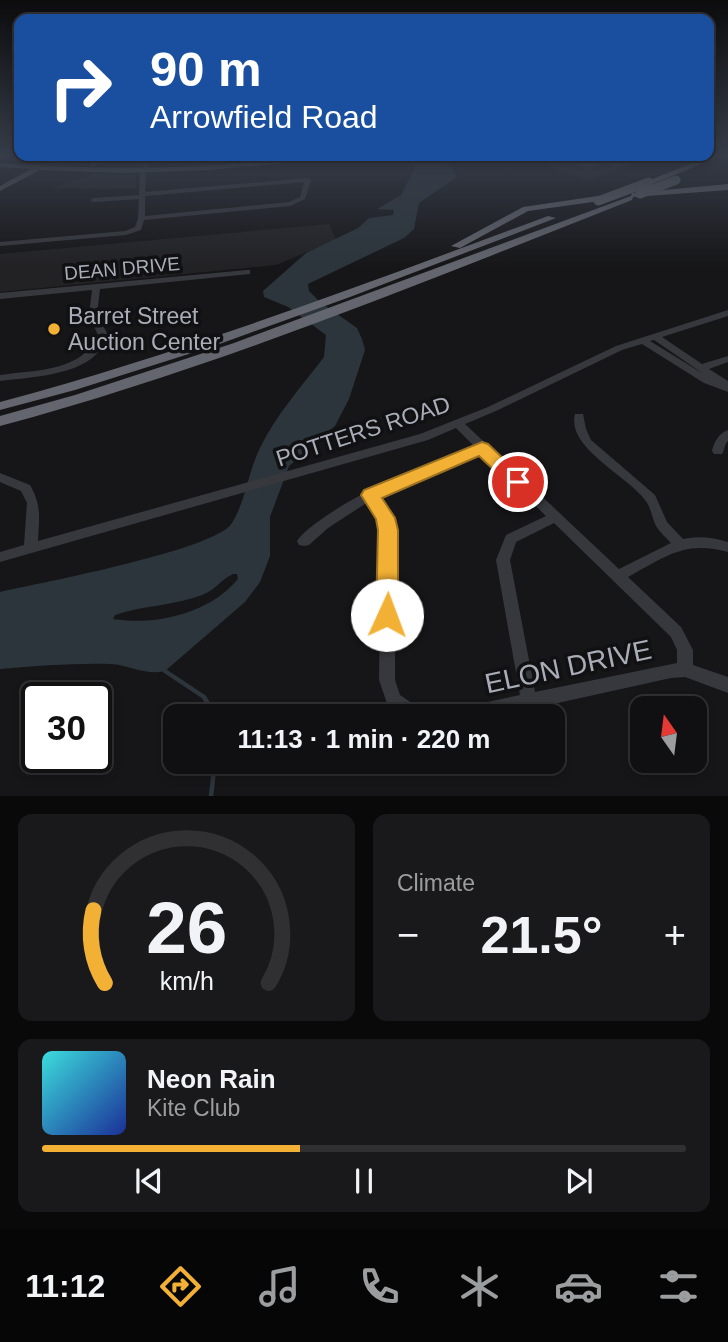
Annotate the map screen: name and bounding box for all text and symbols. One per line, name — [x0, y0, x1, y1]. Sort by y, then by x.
icon: right — [35, 42, 126, 133]
text: 90 m — [150, 42, 262, 96]
text: Arrowfield Road — [150, 99, 378, 135]
street label: DEAN DRIVE — [63, 253, 181, 284]
place label: Barret Street Auction Center — [68, 303, 220, 355]
marker: Barret Street Auction Center — [46, 321, 62, 337]
street label: POTTERS ROAD — [273, 391, 453, 471]
pin — [488, 452, 548, 512]
icon: arrive — [499, 463, 537, 501]
position arrow — [350, 578, 424, 652]
street label: ELON DRIVE — [482, 634, 654, 699]
speed limit sign: 30 — [21, 682, 112, 773]
north arrow — [630, 696, 707, 774]
map controls — [630, 696, 707, 773]
text: 11:13 · 1 min · 220 m — [238, 724, 490, 754]
text: Climate — [397, 870, 475, 896]
text: 26 — [146, 888, 227, 969]
text: 21.5° — [480, 906, 603, 964]
text: − — [397, 914, 419, 956]
text: + — [664, 914, 686, 956]
text: km/h — [159, 967, 214, 995]
text: Neon Rain — [147, 1064, 276, 1094]
text: Kite Club — [147, 1095, 240, 1121]
icon: previous — [130, 1162, 168, 1200]
icon: pause — [345, 1162, 383, 1200]
icon: next — [560, 1162, 598, 1200]
icon: directions — [156, 1262, 205, 1311]
icon: music — [255, 1262, 304, 1311]
icon: phone — [355, 1262, 404, 1311]
icon: climate — [455, 1262, 504, 1311]
icon: car — [554, 1262, 603, 1311]
icon: filters — [654, 1262, 703, 1311]
text: 11:12 — [25, 1268, 105, 1304]

